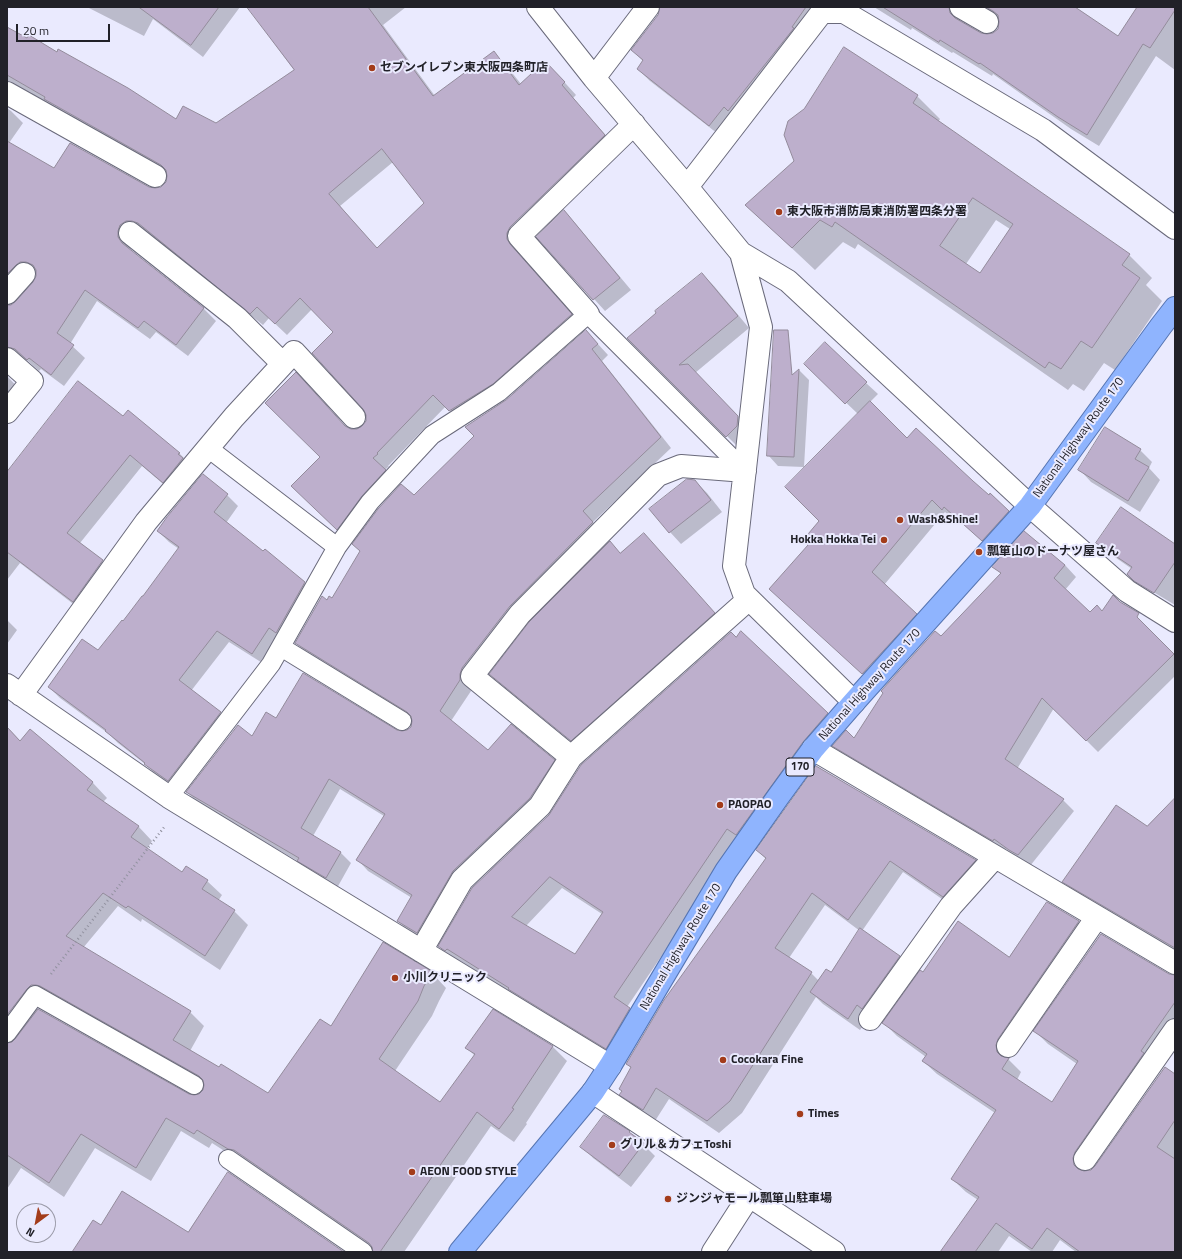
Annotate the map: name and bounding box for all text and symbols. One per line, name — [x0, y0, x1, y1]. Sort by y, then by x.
scale bar — [18, 16, 112, 42]
text: 20 m — [23, 21, 49, 40]
place label: セブンイレブン東大阪四条町店 — [380, 61, 548, 75]
marker: セブンイレブン東大阪四条町店 — [367, 63, 377, 73]
place label: 東大阪市消防局東消防署四条分署 — [787, 205, 967, 219]
marker: 東大阪市消防局東消防署四条分署 — [774, 207, 784, 217]
street label: National Highway Route 170 — [1031, 375, 1127, 501]
place label: Wash&Shine! — [908, 513, 978, 527]
marker: Wash&Shine! — [895, 515, 905, 525]
place label: Hokka Hokka Tei — [790, 533, 876, 547]
marker: Hokka Hokka Tei — [879, 535, 889, 545]
place label: 瓢箪山のドーナツ屋さん — [987, 545, 1119, 559]
marker: 瓢箪山のドーナツ屋さん — [974, 547, 984, 557]
street label: National Highway Route 170 — [816, 626, 924, 744]
road number: 170 — [786, 758, 814, 776]
place label: PAOPAO — [728, 798, 772, 812]
marker: PAOPAO — [715, 800, 725, 810]
street label: National Highway Route 170 — [637, 881, 725, 1013]
place label: 小川クリニック — [403, 971, 487, 985]
marker: 小川クリニック — [390, 973, 400, 983]
place label: Cocokara Fine — [731, 1053, 803, 1067]
marker: Cocokara Fine — [718, 1055, 728, 1065]
place label: Times — [808, 1107, 839, 1121]
marker: Times — [795, 1109, 805, 1119]
place label: グリル＆カフェToshi — [620, 1138, 731, 1152]
marker: グリル＆カフェToshi — [607, 1140, 617, 1150]
place label: AEON FOOD STYLE — [420, 1165, 517, 1179]
marker: AEON FOOD STYLE — [407, 1167, 417, 1177]
place label: ジンジャモール瓢箪山駐車場 — [676, 1192, 832, 1206]
marker: ジンジャモール瓢箪山駐車場 — [663, 1194, 673, 1204]
north arrow — [16, 1203, 56, 1243]
text: N — [23, 1224, 38, 1241]

